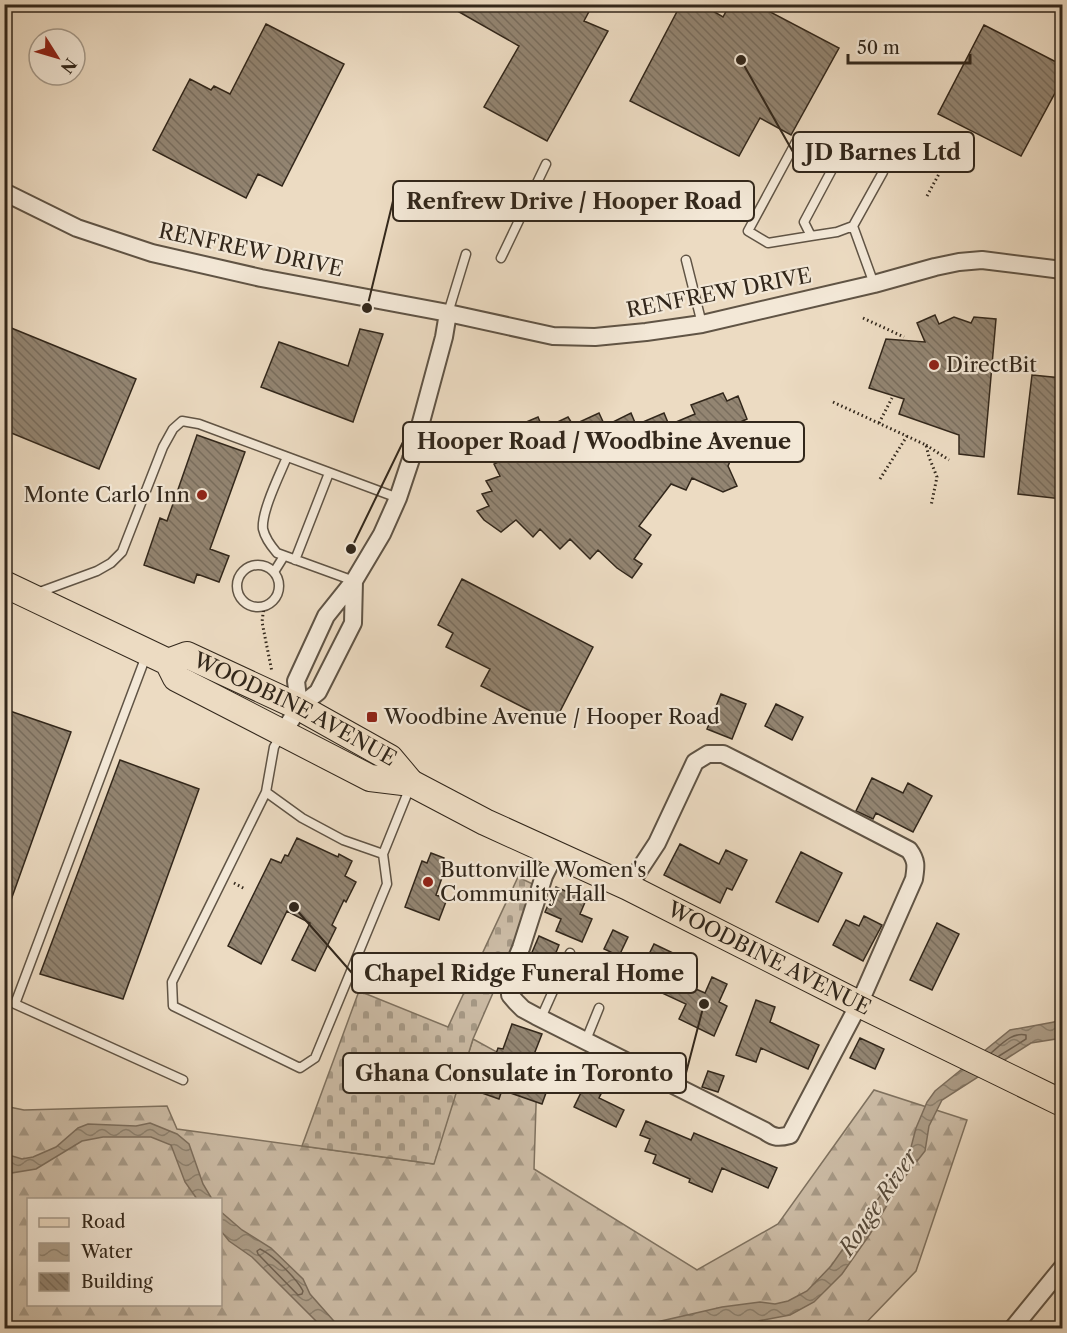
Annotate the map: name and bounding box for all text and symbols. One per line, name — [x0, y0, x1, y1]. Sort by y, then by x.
north arrow — [27, 27, 87, 87]
scale bar — [848, 27, 970, 65]
text: 50 m — [857, 37, 900, 59]
text: N — [57, 54, 81, 78]
callout: JD Barnes Ltd — [793, 132, 974, 172]
text: JD Barnes Ltd — [801, 139, 961, 166]
callout: Renfrew Drive / Hooper Road — [393, 181, 754, 221]
text: Renfrew Drive / Hooper Road — [406, 188, 742, 215]
street label: RENFREW DRIVE — [157, 218, 346, 281]
street label: RENFREW DRIVE — [624, 262, 814, 323]
place label: DirectBit — [946, 352, 1037, 377]
marker: DirectBit — [927, 358, 941, 372]
callout: Hooper Road / Woodbine Avenue — [403, 422, 804, 462]
text: Hooper Road / Woodbine Avenue — [417, 428, 791, 455]
place label: Monte Carlo Inn — [23, 482, 190, 507]
marker: Monte Carlo Inn — [195, 488, 209, 502]
street label: WOODBINE AVENUE — [189, 646, 401, 771]
place label: Woodbine Avenue / Hooper Road — [383, 704, 720, 729]
marker: Woodbine Avenue / Hooper Road — [365, 710, 379, 724]
place label: Buttonville Women's Community Hall — [440, 857, 647, 906]
marker: Buttonville Women's Community Hall — [421, 875, 435, 889]
street label: WOODBINE AVENUE — [663, 896, 875, 1020]
callout: Chapel Ridge Funeral Home — [352, 953, 697, 993]
text: Chapel Ridge Funeral Home — [364, 960, 684, 987]
callout: Ghana Consulate in Toronto — [343, 1053, 686, 1093]
text: Ghana Consulate in Toronto — [355, 1060, 673, 1087]
water label: Rouge River — [832, 1142, 925, 1262]
legend — [27, 1198, 222, 1306]
text: Road — [81, 1211, 126, 1233]
text: Water — [80, 1241, 133, 1263]
text: Building — [81, 1271, 153, 1293]

